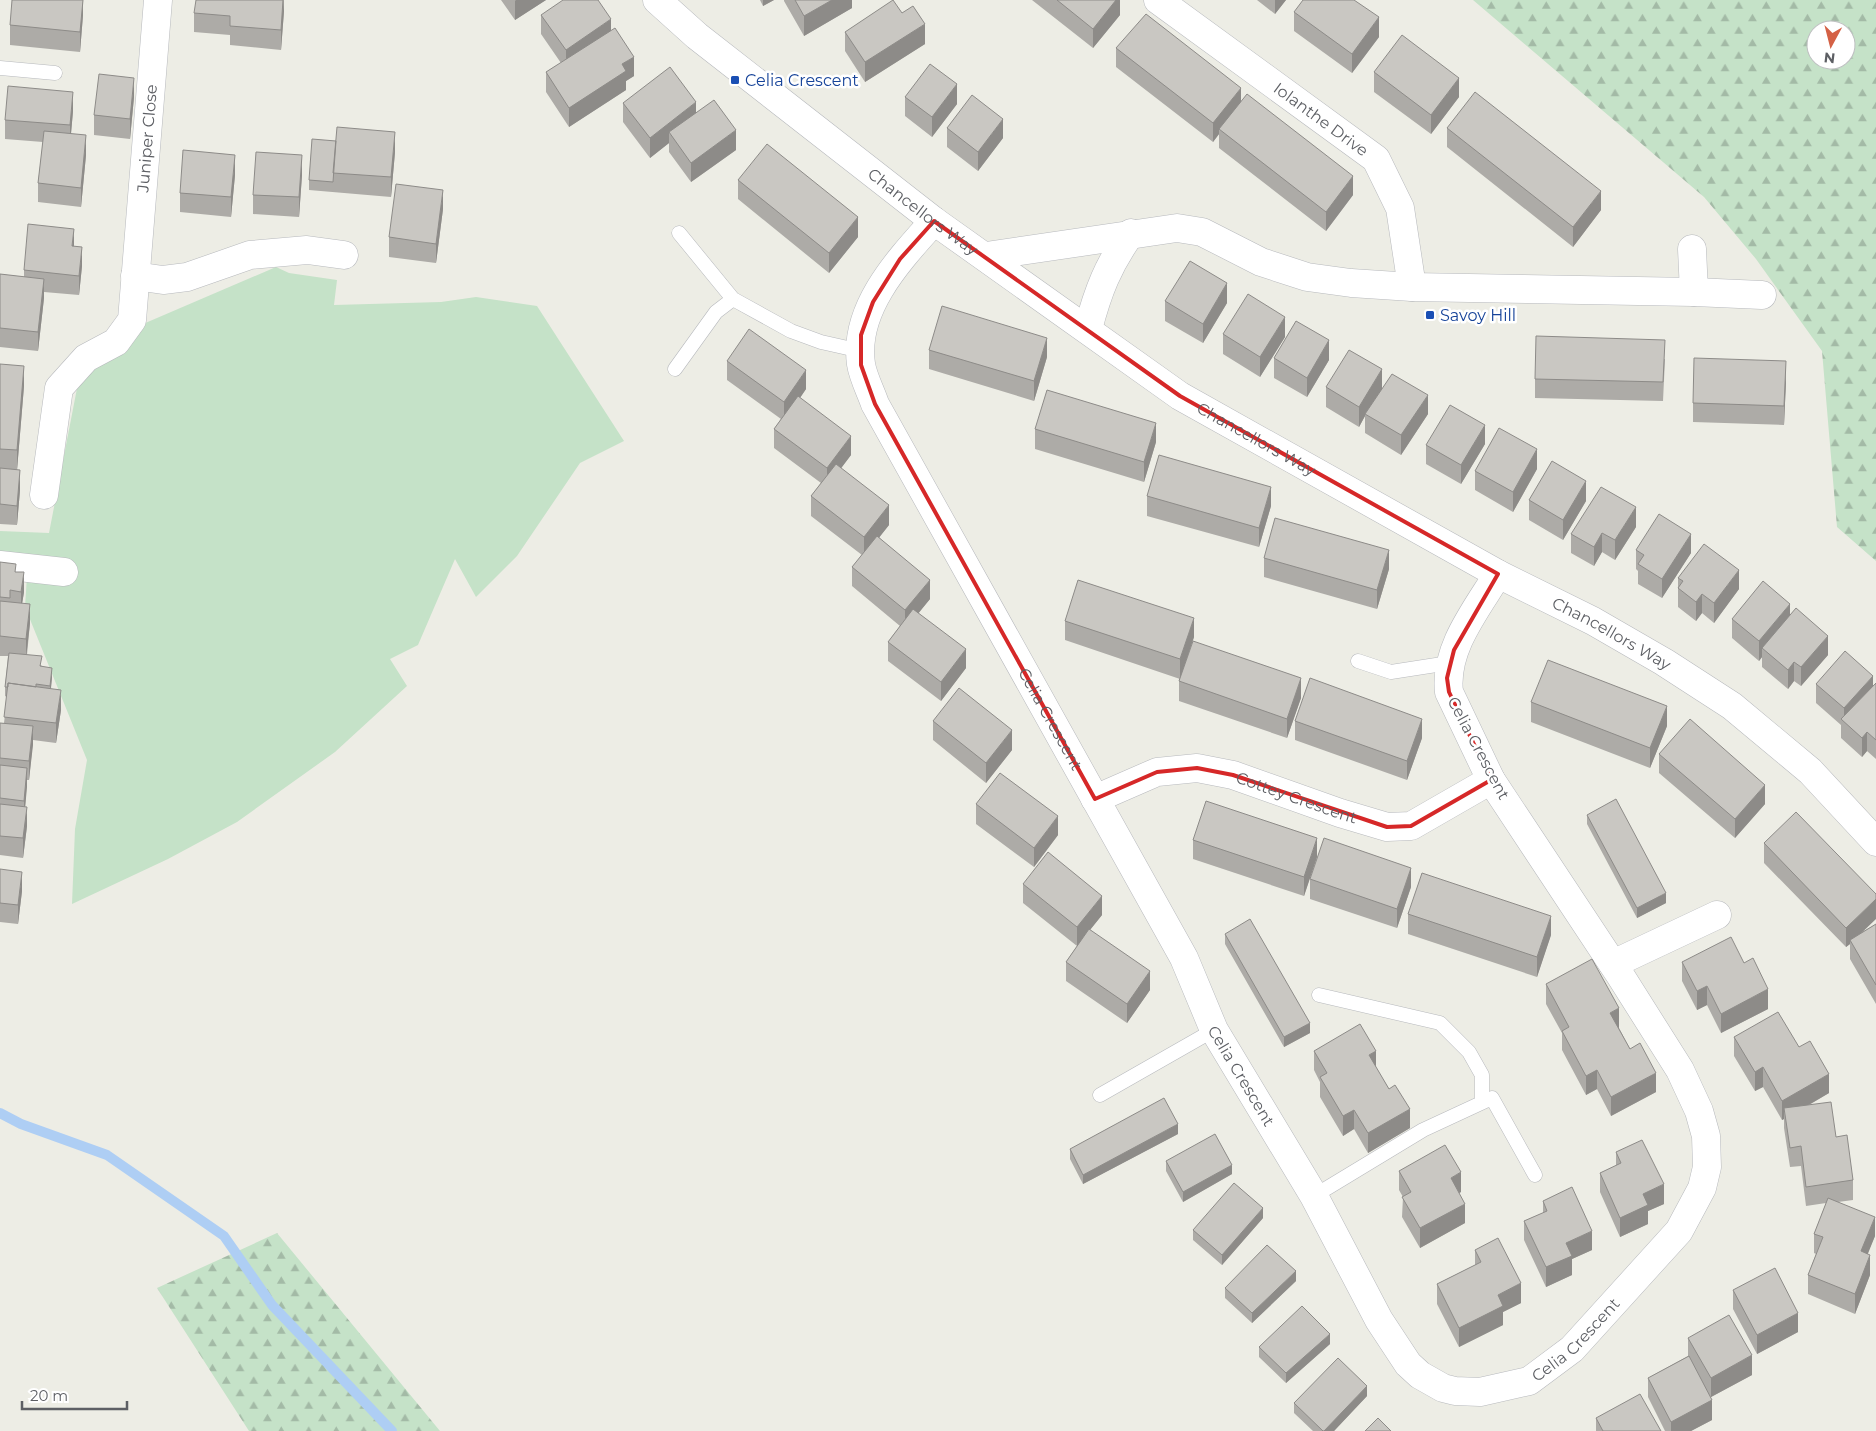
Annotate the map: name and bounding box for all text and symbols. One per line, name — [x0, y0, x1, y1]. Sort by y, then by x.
north arrow — [1806, 20, 1856, 70]
text: N — [1823, 48, 1836, 68]
place label: Celia Crescent — [745, 71, 859, 90]
marker: Celia Crescent — [729, 74, 741, 86]
street label: Iolanthe Drive — [1270, 79, 1372, 160]
street label: Juniper Close — [133, 84, 161, 194]
street label: Chancellors Way — [864, 164, 982, 259]
place label: Savoy Hill — [1440, 306, 1516, 325]
marker: Savoy Hill — [1424, 309, 1436, 321]
street label: Chancellors Way — [1194, 399, 1319, 480]
street label: Chancellors Way — [1549, 593, 1675, 674]
street label: Celia Crescent — [1014, 665, 1086, 774]
street label: Celia Crescent — [1443, 694, 1514, 803]
street label: Cottey Crescent — [1233, 768, 1360, 828]
street label: Celia Crescent — [1204, 1022, 1279, 1130]
street label: Celia Crescent — [1528, 1294, 1624, 1386]
scale bar — [22, 1378, 128, 1410]
text: 20 m — [30, 1386, 68, 1405]

